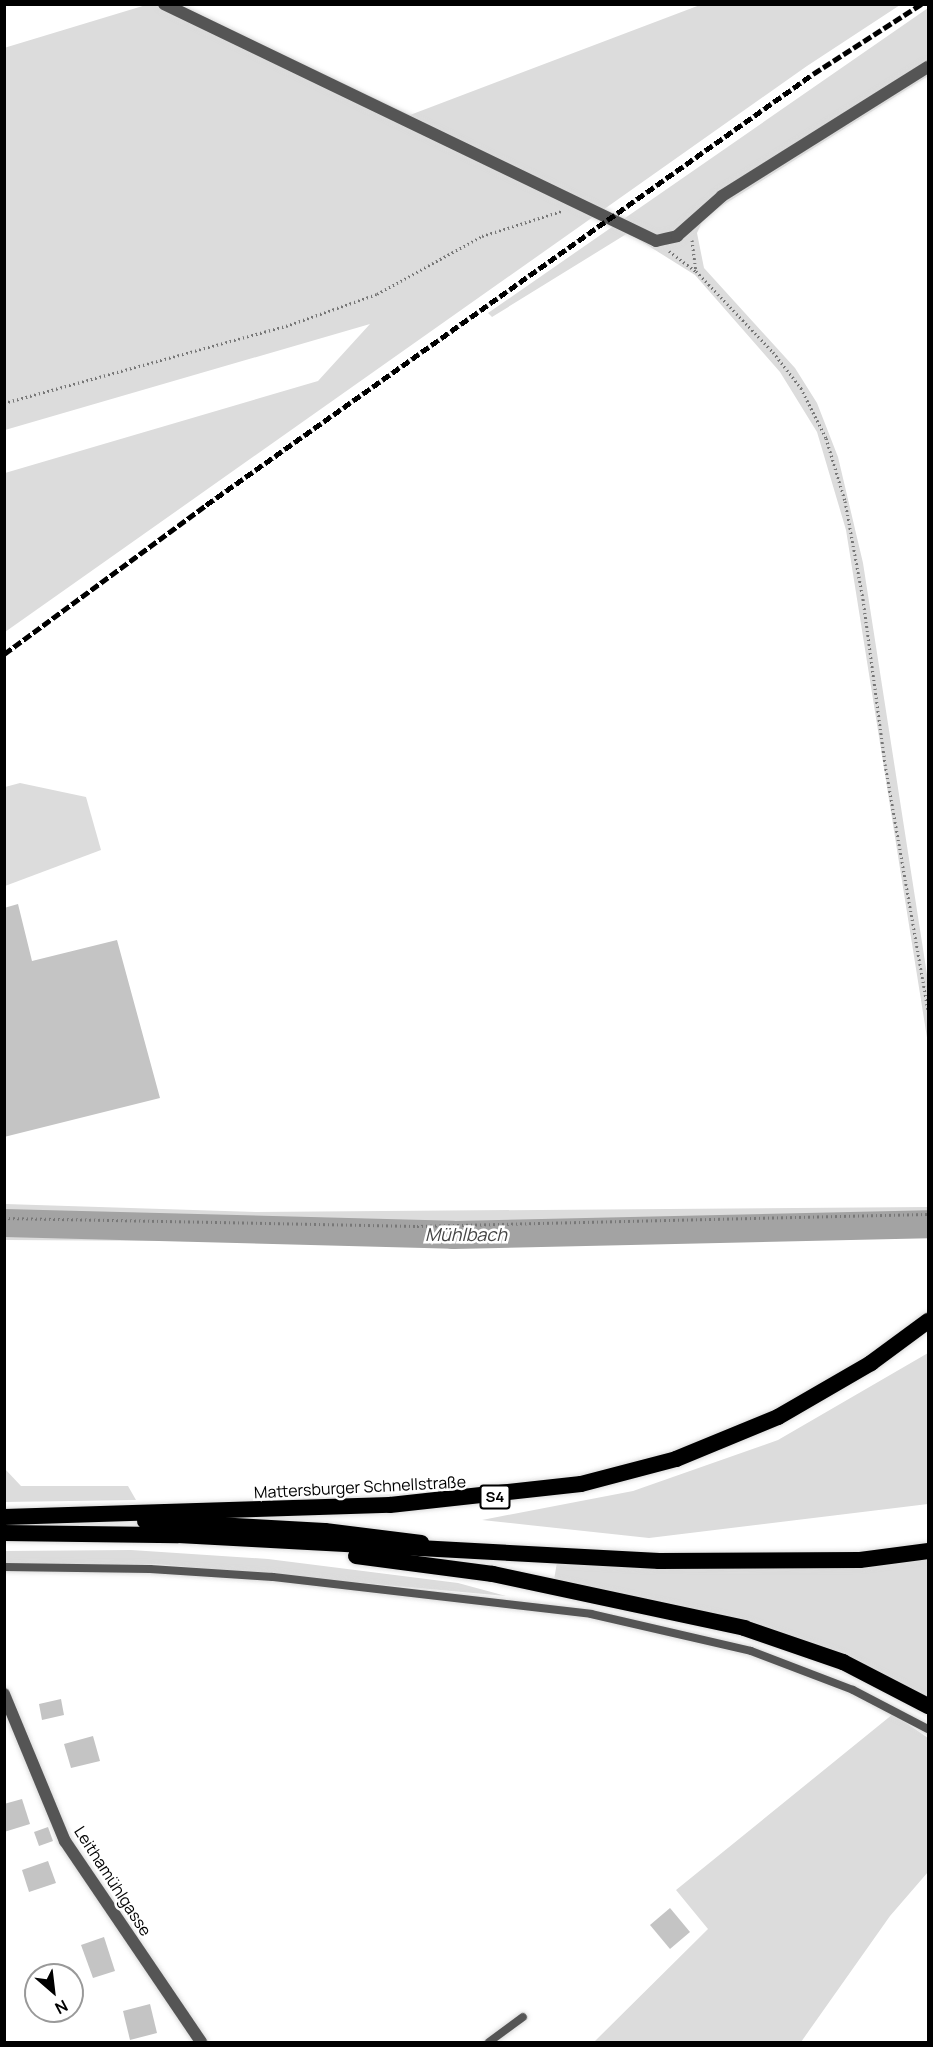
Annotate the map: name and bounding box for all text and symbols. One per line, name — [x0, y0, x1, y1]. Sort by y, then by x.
water label: Mühlbach — [425, 1223, 507, 1245]
street label: Mattersburger Schnellstraße — [254, 1472, 466, 1502]
road number: S4 — [478, 1485, 512, 1509]
street label: Leithamühlgasse — [70, 1823, 156, 1939]
north arrow — [24, 1963, 84, 2023]
text: N — [51, 1995, 72, 2020]

